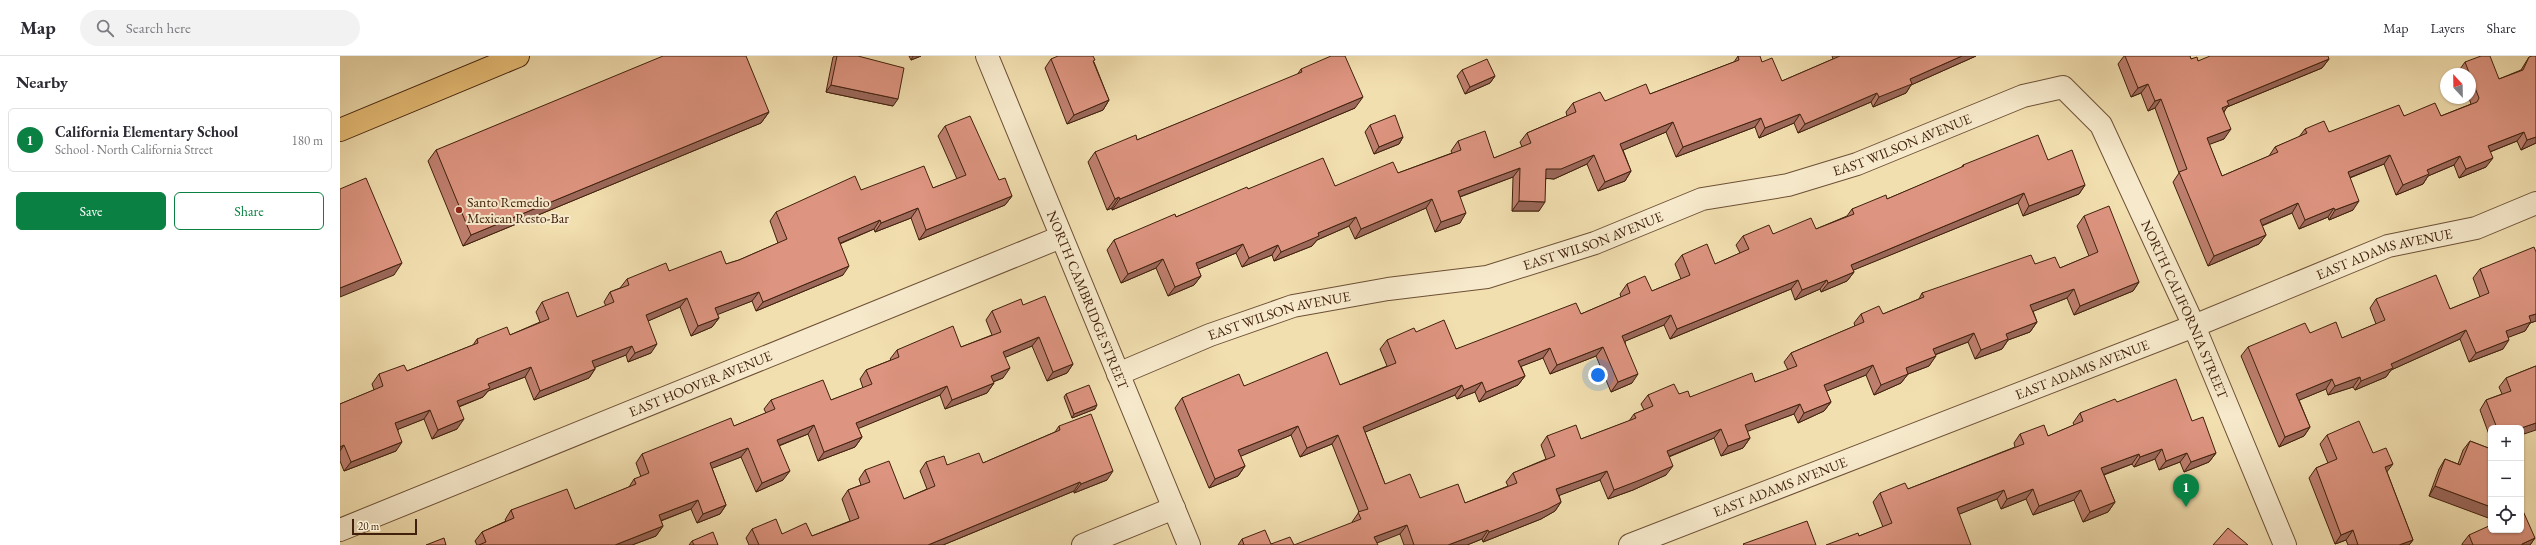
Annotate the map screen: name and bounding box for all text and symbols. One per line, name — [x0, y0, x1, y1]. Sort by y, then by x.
search box — [80, 10, 360, 46]
text: Map — [20, 15, 56, 40]
icon: search — [94, 17, 116, 39]
text: Search here — [126, 18, 191, 37]
text: Map — [2383, 19, 2408, 37]
text: Layers — [2430, 19, 2465, 37]
text: Share — [2487, 19, 2516, 37]
north arrow — [2440, 68, 2476, 104]
text: Nearby — [16, 71, 68, 93]
street label: EAST WILSON AVENUE — [1830, 109, 1974, 180]
text: California Elementary School — [55, 122, 238, 141]
text: 1 — [27, 132, 33, 149]
text: 180 m — [292, 132, 323, 149]
text: School · North California Street — [55, 141, 213, 158]
button: Save — [16, 192, 166, 230]
button: Share — [174, 192, 324, 230]
place label: Santo Remedio Mexican Resto-Bar — [467, 193, 569, 227]
marker: Santo Remedio Mexican Resto-Bar — [454, 205, 464, 215]
street label: EAST WILSON AVENUE — [1521, 207, 1666, 274]
street label: NORTH CAMBRIDGE STREET — [1043, 208, 1133, 393]
street label: NORTH CALIFORNIA STREET — [2137, 217, 2233, 402]
street label: EAST ADAMS AVENUE — [2313, 224, 2454, 284]
street label: EAST WILSON AVENUE — [1205, 287, 1352, 344]
street label: EAST ADAMS AVENUE — [2013, 335, 2152, 404]
street label: EAST HOOVER AVENUE — [626, 346, 775, 421]
your location — [1588, 365, 1608, 385]
map controls — [2488, 425, 2524, 533]
button: + — [2488, 425, 2524, 461]
street label: EAST ADAMS AVENUE — [1711, 453, 1850, 521]
button: − — [2488, 461, 2524, 497]
pin: 1 — [2173, 474, 2199, 507]
button: locate — [2488, 497, 2524, 533]
scale bar — [352, 517, 417, 536]
text: 20 m — [358, 519, 379, 533]

